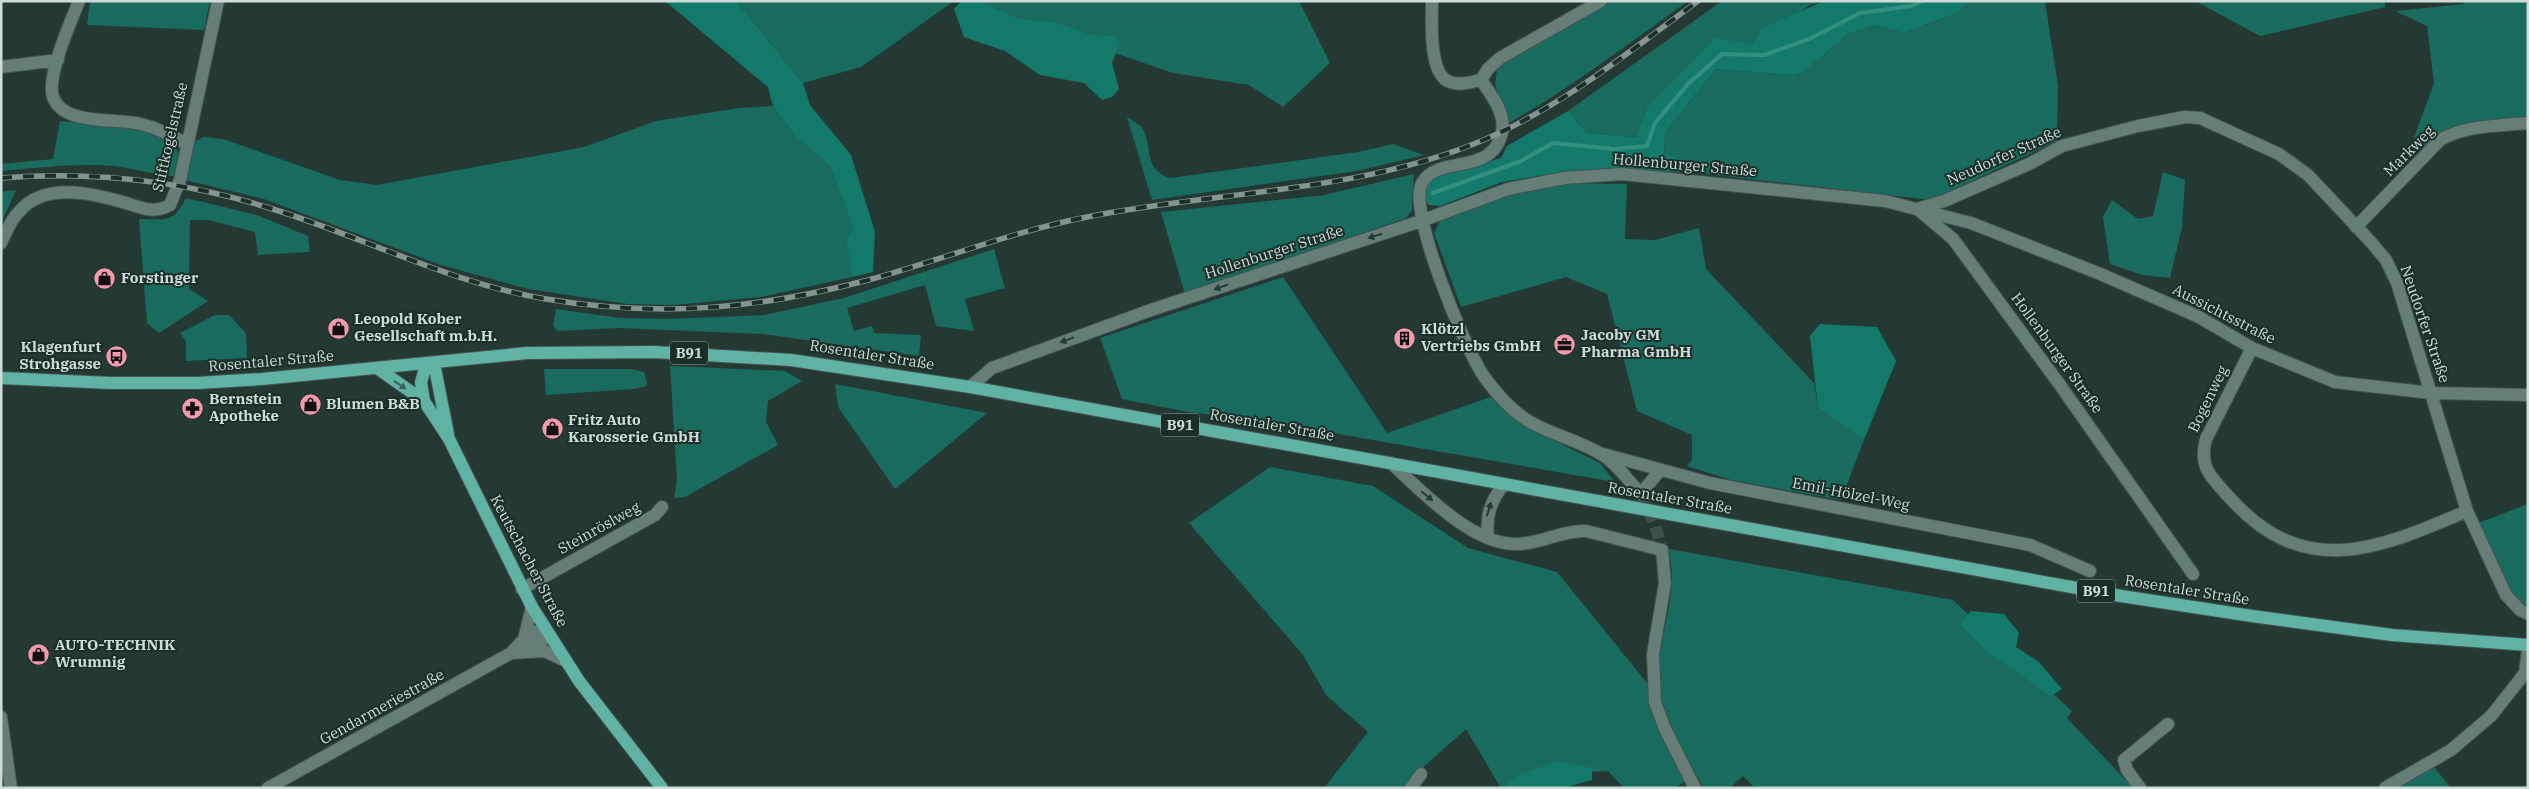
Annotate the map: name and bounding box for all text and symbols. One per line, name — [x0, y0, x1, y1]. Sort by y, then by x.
street label: Stiftkogelstraße — [148, 80, 191, 194]
street label: Markweg — [2379, 121, 2438, 180]
street label: Neudorfer Straße — [1944, 122, 2064, 189]
street label: Hollenburger Straße — [1612, 149, 1758, 180]
street label: Hollenburger Straße — [1202, 220, 1346, 283]
one-way arrow — [1367, 232, 1382, 240]
street label: Neudorfer Straße — [2396, 263, 2455, 385]
shop icon: Forstinger — [93, 266, 117, 290]
place label: Forstinger — [121, 268, 199, 287]
street label: Aussichtsstraße — [2169, 279, 2279, 348]
one-way arrow — [1213, 283, 1228, 291]
street label: Hollenburger Straße — [2007, 289, 2108, 417]
place label: Leopold Kober Gesellschaft m.b.H. — [354, 309, 497, 345]
shop icon: Leopold Kober Gesellschaft m.b.H. — [326, 316, 350, 340]
place label: Klötzl Vertriebs GmbH — [1421, 319, 1541, 355]
place label: Jacoby GM Pharma GmbH — [1581, 325, 1691, 361]
building icon: Klötzl Vertriebs GmbH — [1393, 326, 1417, 350]
office icon: Jacoby GM Pharma GmbH — [1553, 332, 1577, 356]
street label: Rosentaler Straße — [808, 335, 936, 374]
place label: Klagenfurt Strohgasse — [19, 337, 101, 373]
one-way arrow — [1060, 337, 1075, 344]
road number: B91 — [670, 342, 708, 364]
bus stop icon: Klagenfurt Strohgasse — [105, 344, 129, 368]
street label: Rosentaler Straße — [207, 346, 335, 375]
street label: Bogenweg — [2183, 362, 2232, 435]
one-way arrow — [394, 380, 407, 389]
place label: Bernstein Apotheke — [209, 389, 282, 425]
shop icon: Blumen B&B — [298, 392, 322, 416]
place label: Blumen B&B — [326, 394, 420, 413]
pharmacy icon: Bernstein Apotheke — [181, 396, 205, 420]
street label: Rosentaler Straße — [1208, 404, 1336, 445]
place label: Fritz Auto Karosserie GmbH — [568, 410, 700, 446]
road number: B91 — [1161, 414, 1199, 436]
shop icon: Fritz Auto Karosserie GmbH — [540, 417, 564, 441]
street label: Emil-Hölzel-Weg — [1791, 473, 1911, 514]
street label: Rosentaler Straße — [1606, 477, 1734, 518]
one-way arrow — [1420, 490, 1433, 501]
street label: Keutschacher Straße — [486, 491, 572, 630]
street label: Steinröslweg — [554, 497, 643, 558]
one-way arrow — [1486, 501, 1494, 516]
street label: Rosentaler Straße — [2123, 570, 2251, 609]
road number: B91 — [2077, 580, 2115, 602]
place label: AUTO-TECHNIK Wrumnig — [55, 635, 176, 671]
shop icon: AUTO-TECHNIK Wrumnig — [27, 642, 51, 666]
street label: Gendarmeriestraße — [316, 665, 447, 749]

